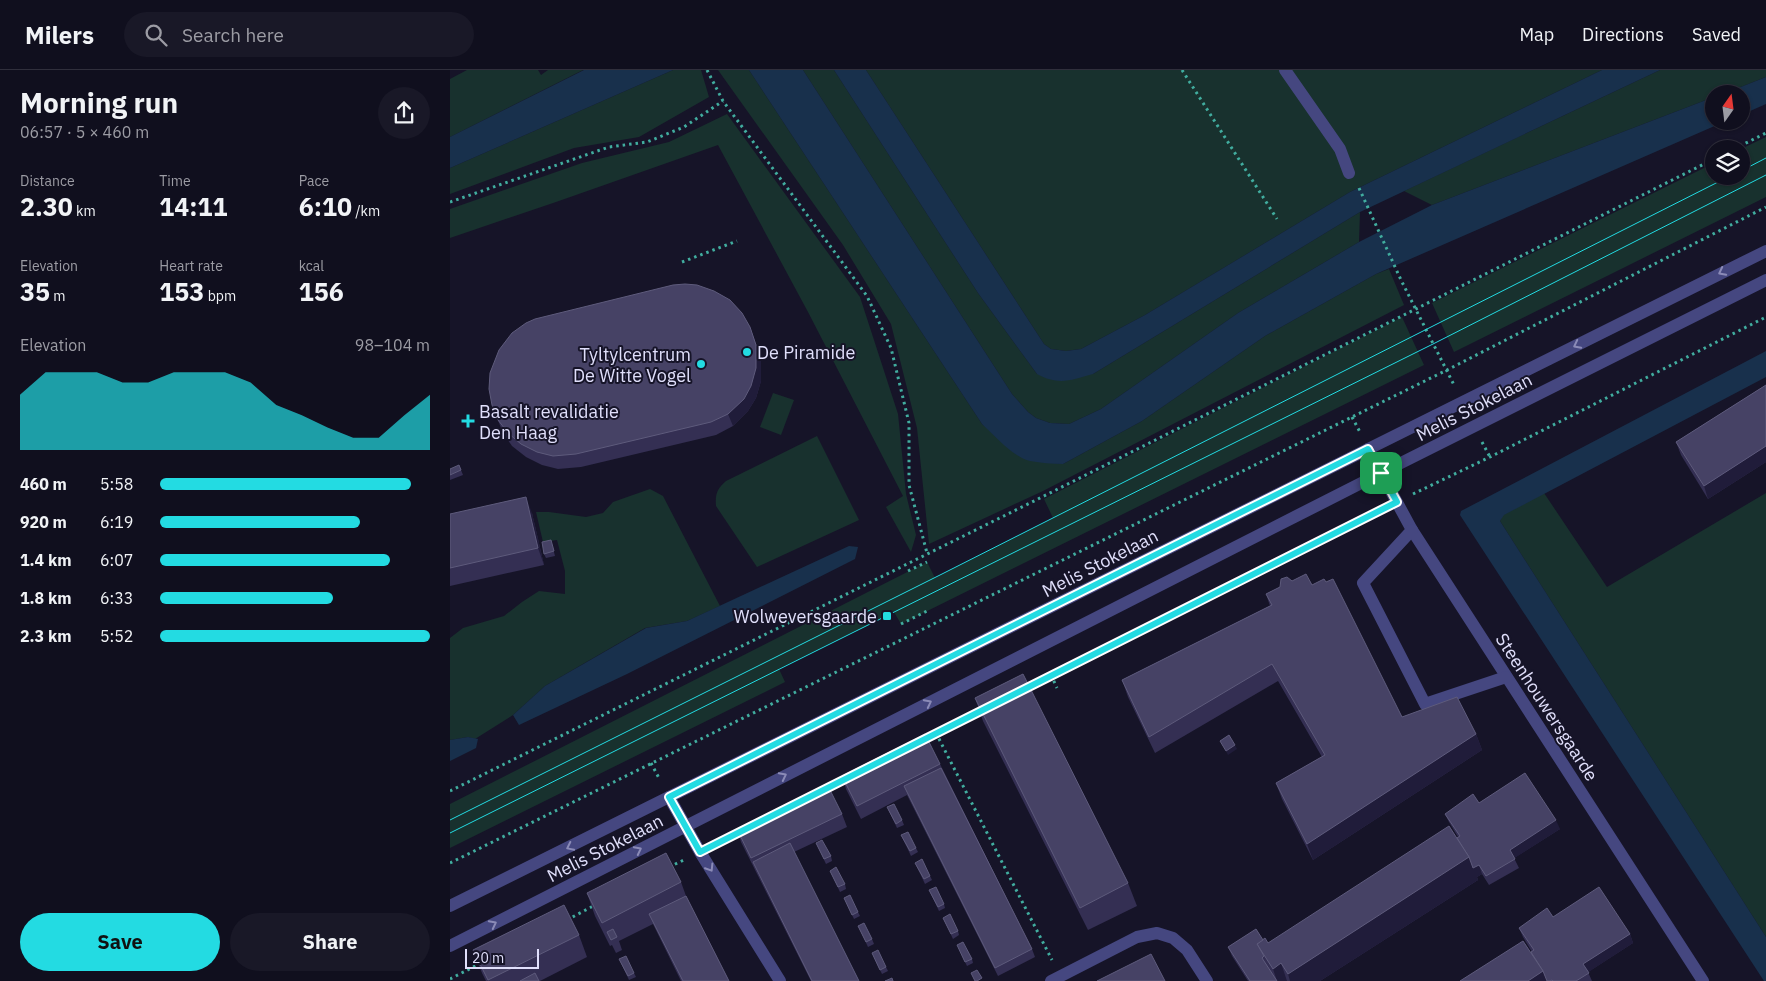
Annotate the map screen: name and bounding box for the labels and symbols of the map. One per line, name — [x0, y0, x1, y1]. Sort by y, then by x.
north arrow — [1705, 85, 1750, 130]
one-way arrow — [1719, 266, 1728, 276]
one-way arrow — [1573, 339, 1582, 349]
place label: De Piramide — [757, 341, 855, 364]
place label: Tyltylcentrum De Witte Vogel — [573, 343, 691, 387]
marker: De Piramide — [741, 346, 753, 358]
marker: Tyltylcentrum De Witte Vogel — [695, 358, 707, 370]
street label: Melis Stokelaan — [1412, 368, 1536, 446]
place label: Basalt revalidatie Den Haag — [479, 400, 619, 444]
marker: Basalt revalidatie Den Haag — [461, 414, 475, 428]
pin — [1360, 452, 1402, 494]
street label: Melis Stokelaan — [1038, 524, 1162, 602]
place label: Wolweversgaarde — [734, 605, 877, 628]
marker: Wolweversgaarde — [881, 610, 893, 622]
street label: Steenhouwersgaarde — [1491, 629, 1603, 785]
one-way arrow — [923, 699, 932, 709]
one-way arrow — [778, 772, 787, 783]
street label: Melis Stokelaan — [543, 809, 667, 887]
one-way arrow — [566, 840, 575, 851]
one-way arrow — [633, 846, 642, 856]
one-way arrow — [704, 863, 714, 872]
one-way arrow — [488, 920, 497, 930]
scale bar — [465, 946, 539, 969]

